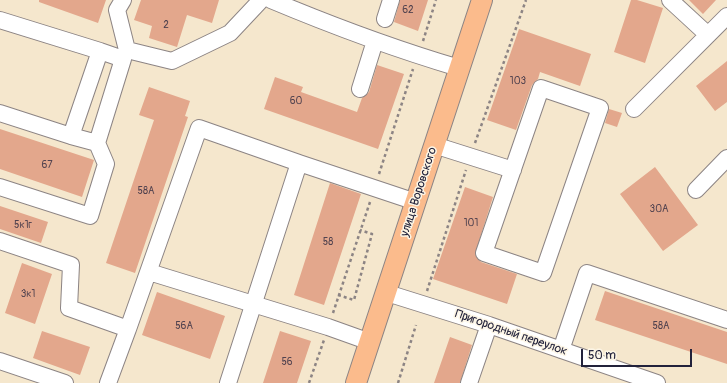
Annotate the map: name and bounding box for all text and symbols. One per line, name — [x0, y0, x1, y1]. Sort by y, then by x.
house number: 62 — [402, 4, 414, 16]
house number: 2 — [163, 19, 169, 31]
house number: 103 — [510, 75, 526, 87]
house number: 60 — [290, 95, 302, 107]
street label: улица Воровского — [398, 146, 440, 238]
house number: 67 — [41, 159, 53, 171]
house number: 58А — [138, 185, 154, 197]
house number: 30А — [650, 203, 668, 215]
house number: 101 — [464, 217, 478, 229]
house number: 5к1г — [14, 219, 32, 231]
house number: 58 — [323, 236, 333, 248]
house number: 3к1 — [21, 288, 35, 300]
street label: Пригородный переулок — [453, 307, 569, 359]
house number: 56А — [175, 320, 193, 332]
house number: 58А — [653, 320, 669, 332]
scale bar — [583, 341, 694, 367]
text: 50 m — [588, 348, 616, 363]
house number: 56 — [281, 356, 293, 368]

